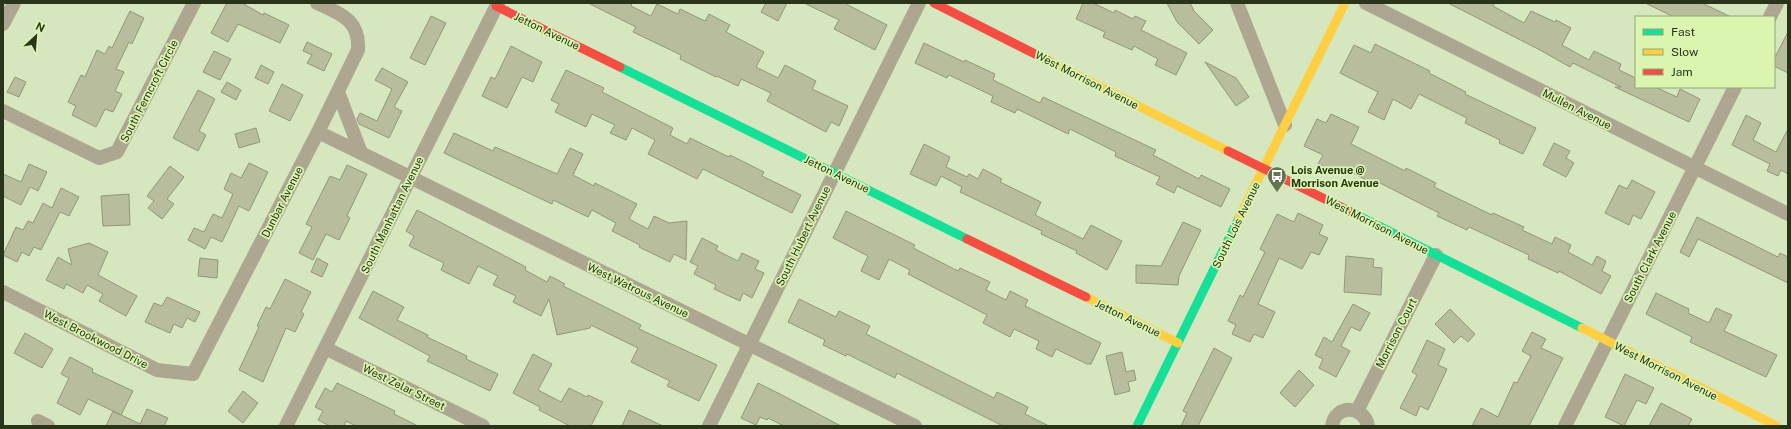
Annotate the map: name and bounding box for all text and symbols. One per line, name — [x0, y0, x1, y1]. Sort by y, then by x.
street label: Jetton Avenue — [512, 10, 582, 52]
north arrow — [16, 16, 56, 56]
legend — [1635, 16, 1775, 88]
text: N — [34, 20, 47, 34]
text: Fast — [1671, 25, 1696, 39]
street label: South Ferncroft Circle — [118, 38, 180, 144]
text: Slow — [1671, 45, 1699, 59]
street label: West Morrison Avenue — [1033, 49, 1141, 111]
text: Jam — [1671, 65, 1693, 79]
street label: Mullen Avenue — [1541, 87, 1613, 131]
street label: Jetton Avenue — [802, 153, 872, 195]
street label: South Manhattan Avenue — [358, 155, 426, 275]
place label: Lois Avenue @ Morrison Avenue — [1291, 164, 1379, 189]
street label: Dunbar Avenue — [259, 165, 305, 239]
bus stop icon: Lois Avenue @ Morrison Avenue — [1266, 165, 1288, 193]
street label: South Lois Avenue — [1210, 180, 1262, 270]
street label: South Hubert Avenue — [774, 184, 832, 288]
street label: West Morrison Avenue — [1323, 194, 1431, 256]
street label: South Clark Avenue — [1622, 209, 1678, 305]
street label: West Watrous Avenue — [585, 260, 691, 320]
street label: Morrison Court — [1373, 296, 1419, 370]
street label: Jetton Avenue — [1093, 297, 1163, 339]
street label: West Brookwood Drive — [42, 307, 150, 371]
street label: West Morrison Avenue — [1612, 340, 1720, 402]
street label: West Zelar Street — [361, 362, 447, 412]

